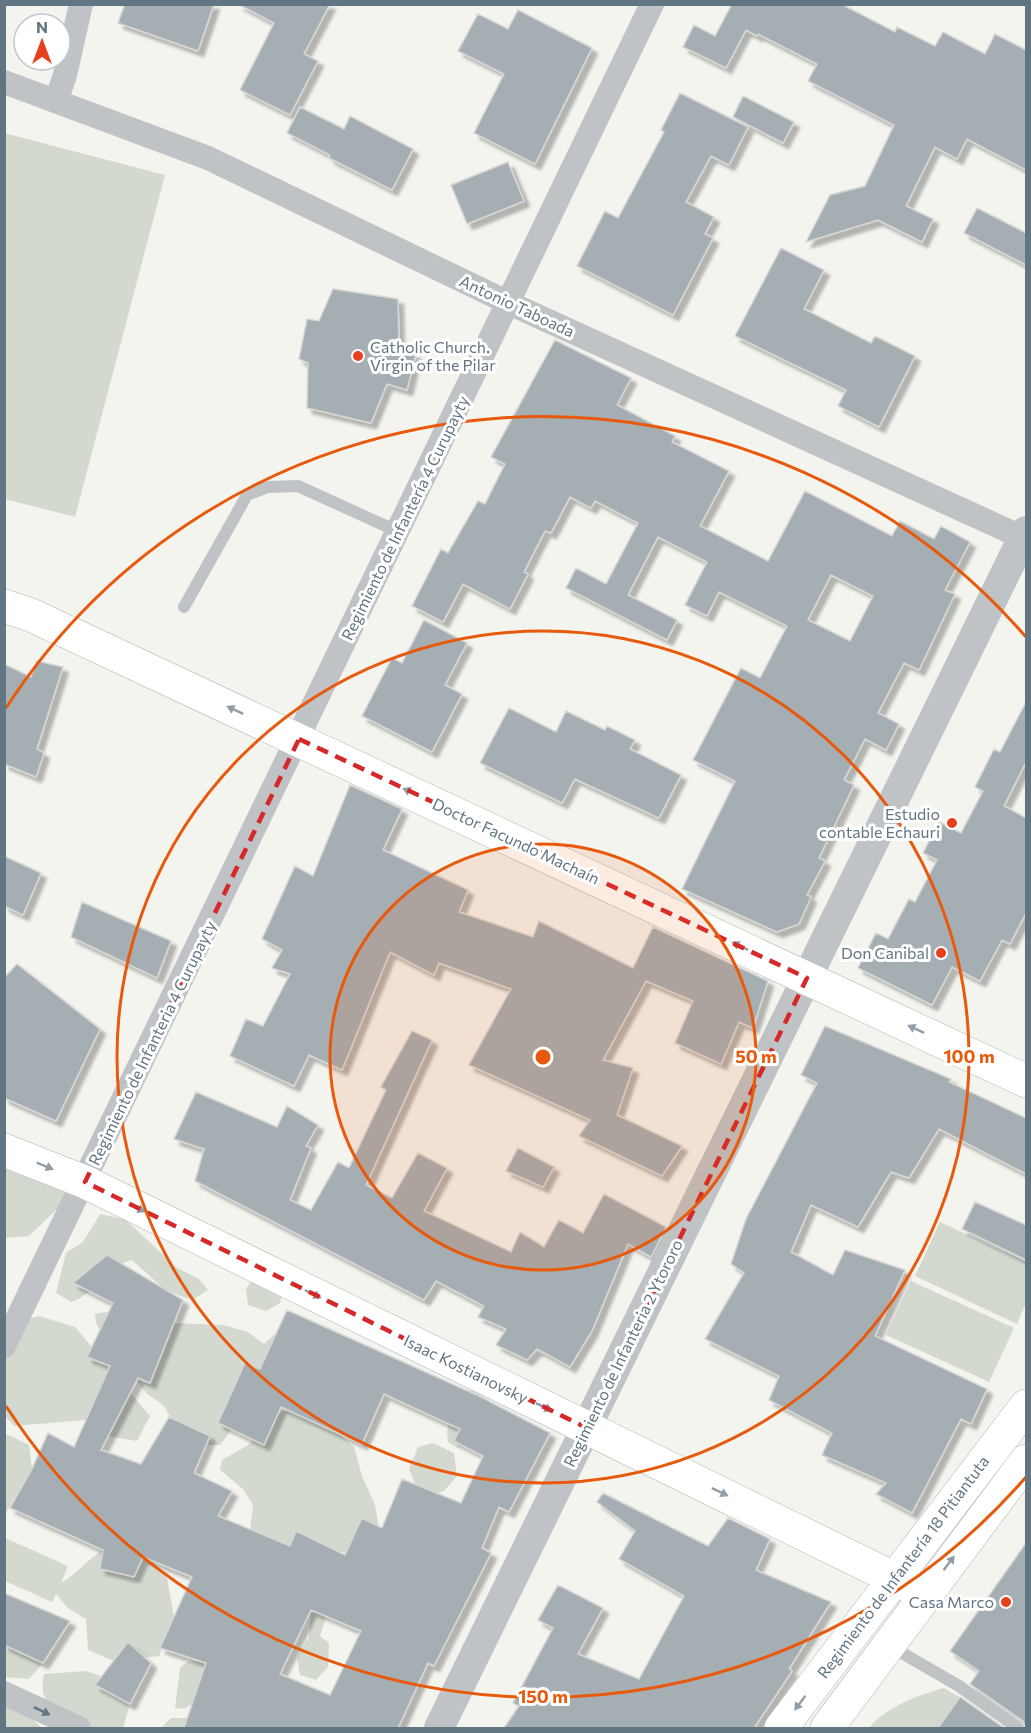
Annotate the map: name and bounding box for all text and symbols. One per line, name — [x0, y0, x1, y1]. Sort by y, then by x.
north arrow — [12, 12, 72, 72]
text: N — [36, 17, 48, 36]
street label: Antonio Taboada — [457, 271, 578, 340]
place label: Catholic Church. Virgin of the Pilar — [370, 337, 496, 374]
marker: Catholic Church. Virgin of the Pilar — [351, 349, 365, 363]
street label: Regimiento de Infantería 4 Curupayty — [337, 392, 472, 643]
one-way arrow — [226, 705, 243, 714]
one-way arrow — [403, 788, 420, 797]
street label: Doctor Facundo Machaín — [430, 793, 603, 888]
place label: Estudio contable Echauri — [819, 804, 940, 841]
marker: Estudio contable Echauri — [945, 816, 959, 830]
street label: Regimiento de Infanteria 4 Curupayty — [84, 917, 219, 1168]
one-way arrow — [731, 941, 749, 951]
place label: Don Canibal — [841, 943, 929, 962]
marker: Don Canibal — [934, 946, 948, 960]
one-way arrow — [908, 1025, 925, 1034]
text: 50 m — [735, 1045, 777, 1067]
text: 100 m — [943, 1045, 995, 1067]
centre of rings — [533, 1047, 553, 1067]
one-way arrow — [36, 1161, 54, 1171]
one-way arrow — [129, 1204, 146, 1213]
street label: Regimiento de Infanteria 2 Ytororo — [559, 1236, 686, 1469]
one-way arrow — [304, 1289, 321, 1298]
street label: Isaac Kostianovsky — [401, 1330, 532, 1407]
one-way arrow — [536, 1403, 553, 1412]
street label: Regimiento de Infantería 18 Pitiantuta — [813, 1452, 992, 1682]
one-way arrow — [711, 1488, 728, 1497]
one-way arrow — [943, 1556, 955, 1572]
place label: Casa Marco — [909, 1592, 994, 1611]
marker: Casa Marco — [999, 1595, 1013, 1609]
text: 150 m — [518, 1685, 568, 1707]
one-way arrow — [794, 1695, 806, 1711]
one-way arrow — [33, 1706, 50, 1715]

